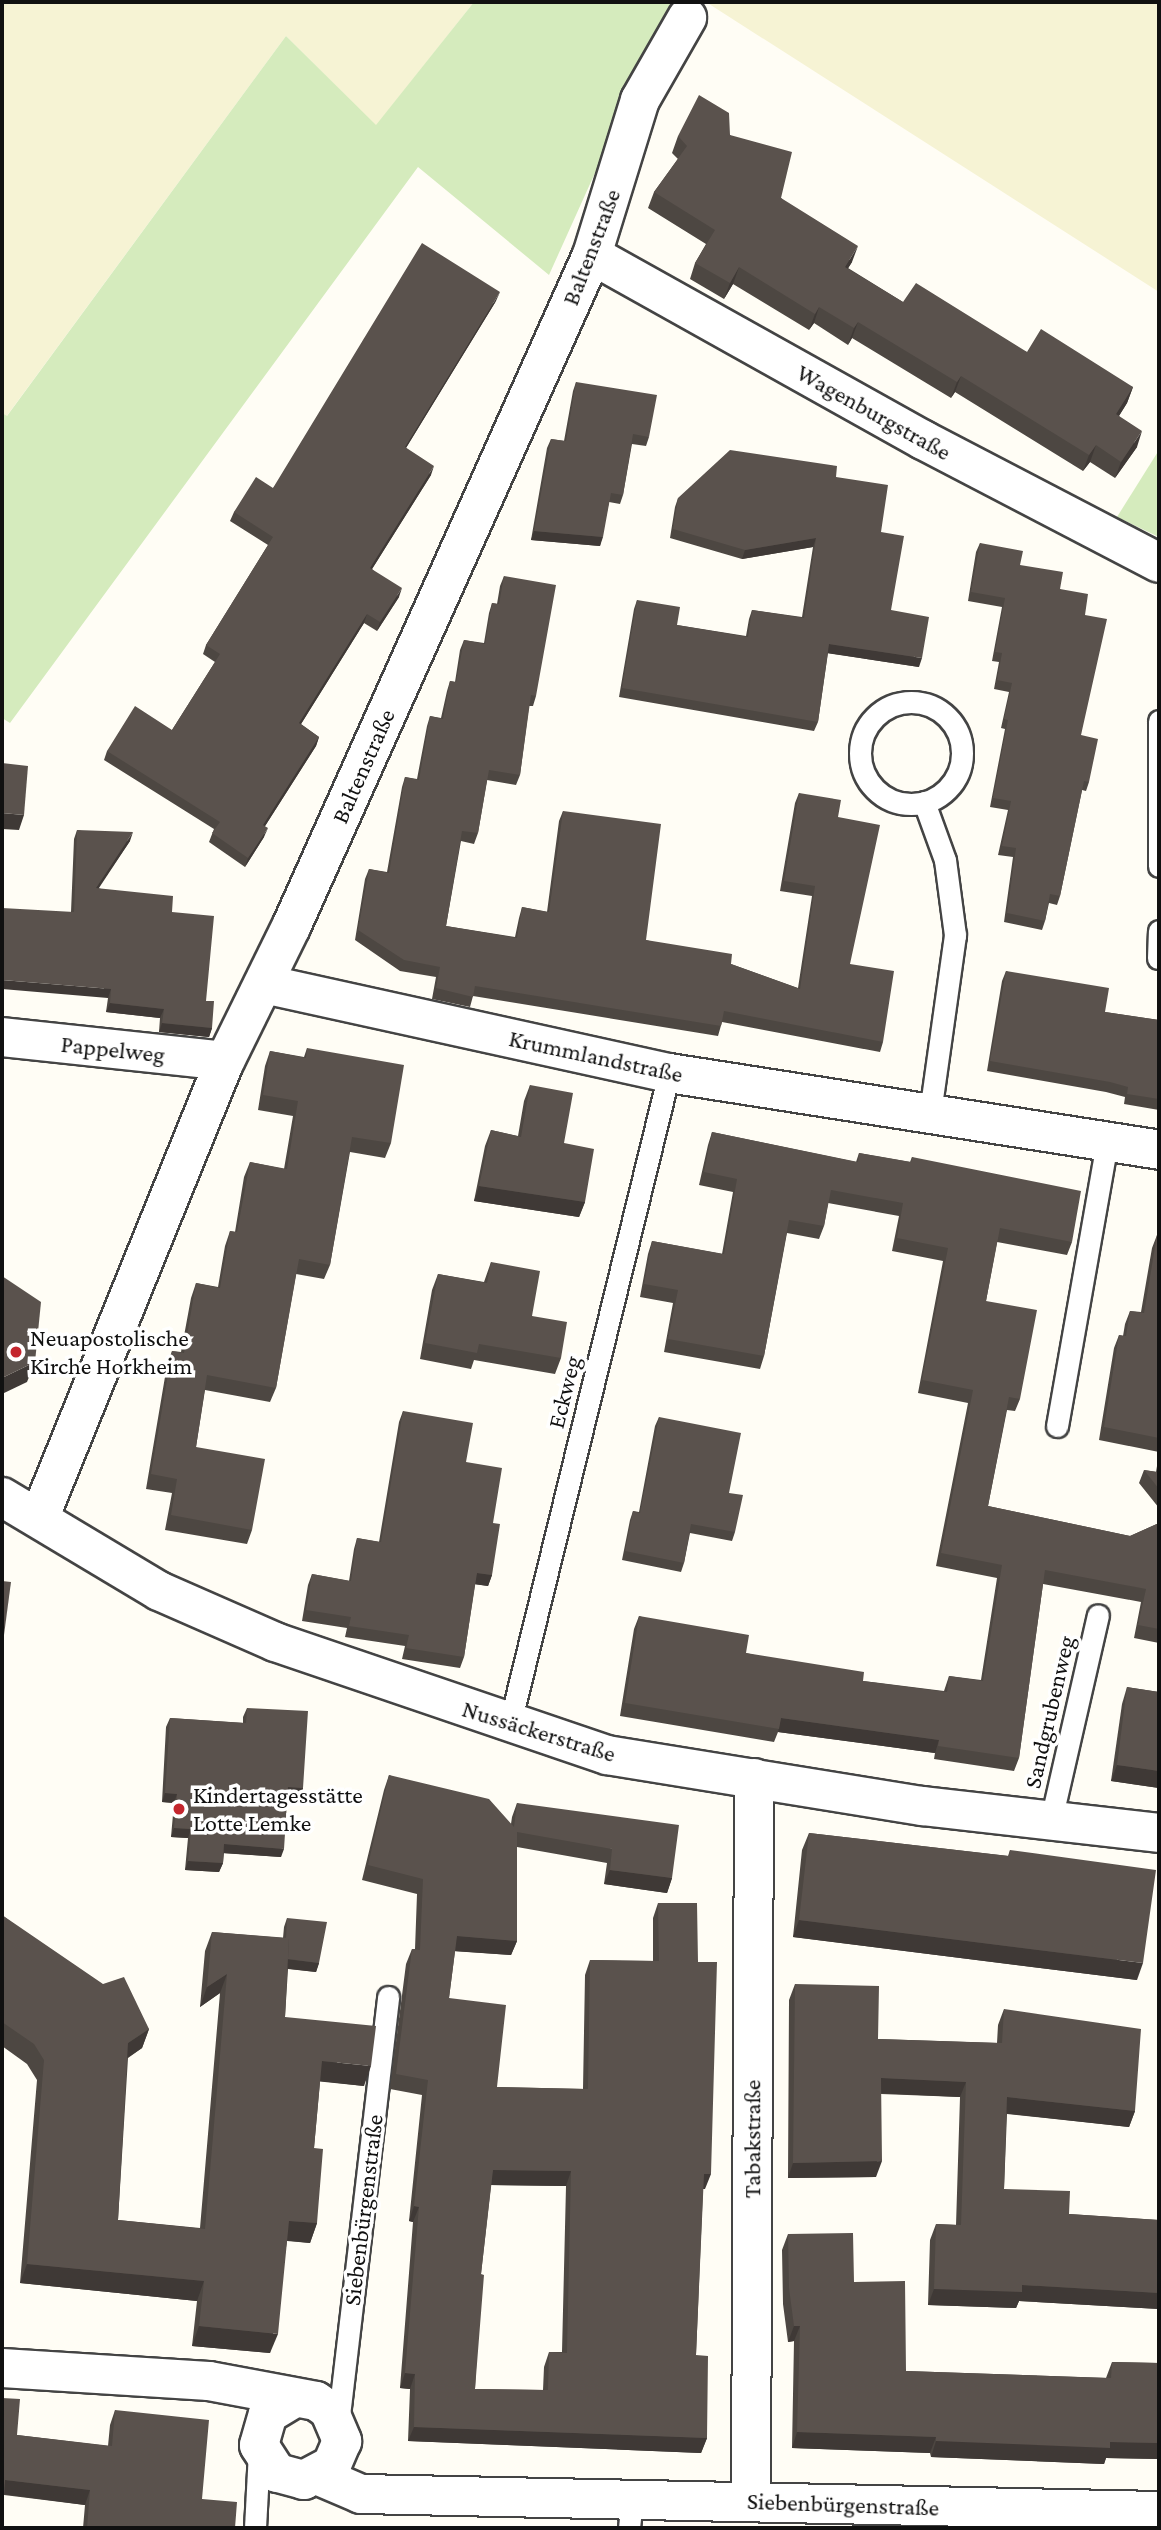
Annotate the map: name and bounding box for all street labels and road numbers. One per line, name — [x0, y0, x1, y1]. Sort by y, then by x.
street label: Baltenstraße — [556, 185, 626, 309]
street label: Wagenburgstraße — [792, 358, 956, 466]
street label: Baltenstraße — [325, 704, 401, 828]
street label: Krummlandstraße — [506, 1024, 686, 1088]
street label: Pappelweg — [60, 1029, 166, 1069]
street label: Eckweg — [541, 1353, 587, 1431]
street label: Sandgrubenweg — [1017, 1633, 1081, 1791]
street label: Nussäckerstraße — [459, 1694, 619, 1768]
street label: Tabakstraße — [738, 2080, 766, 2198]
street label: Siebenbürgenstraße — [337, 2113, 389, 2307]
street label: Siebenbürgenstraße — [746, 2486, 940, 2522]

